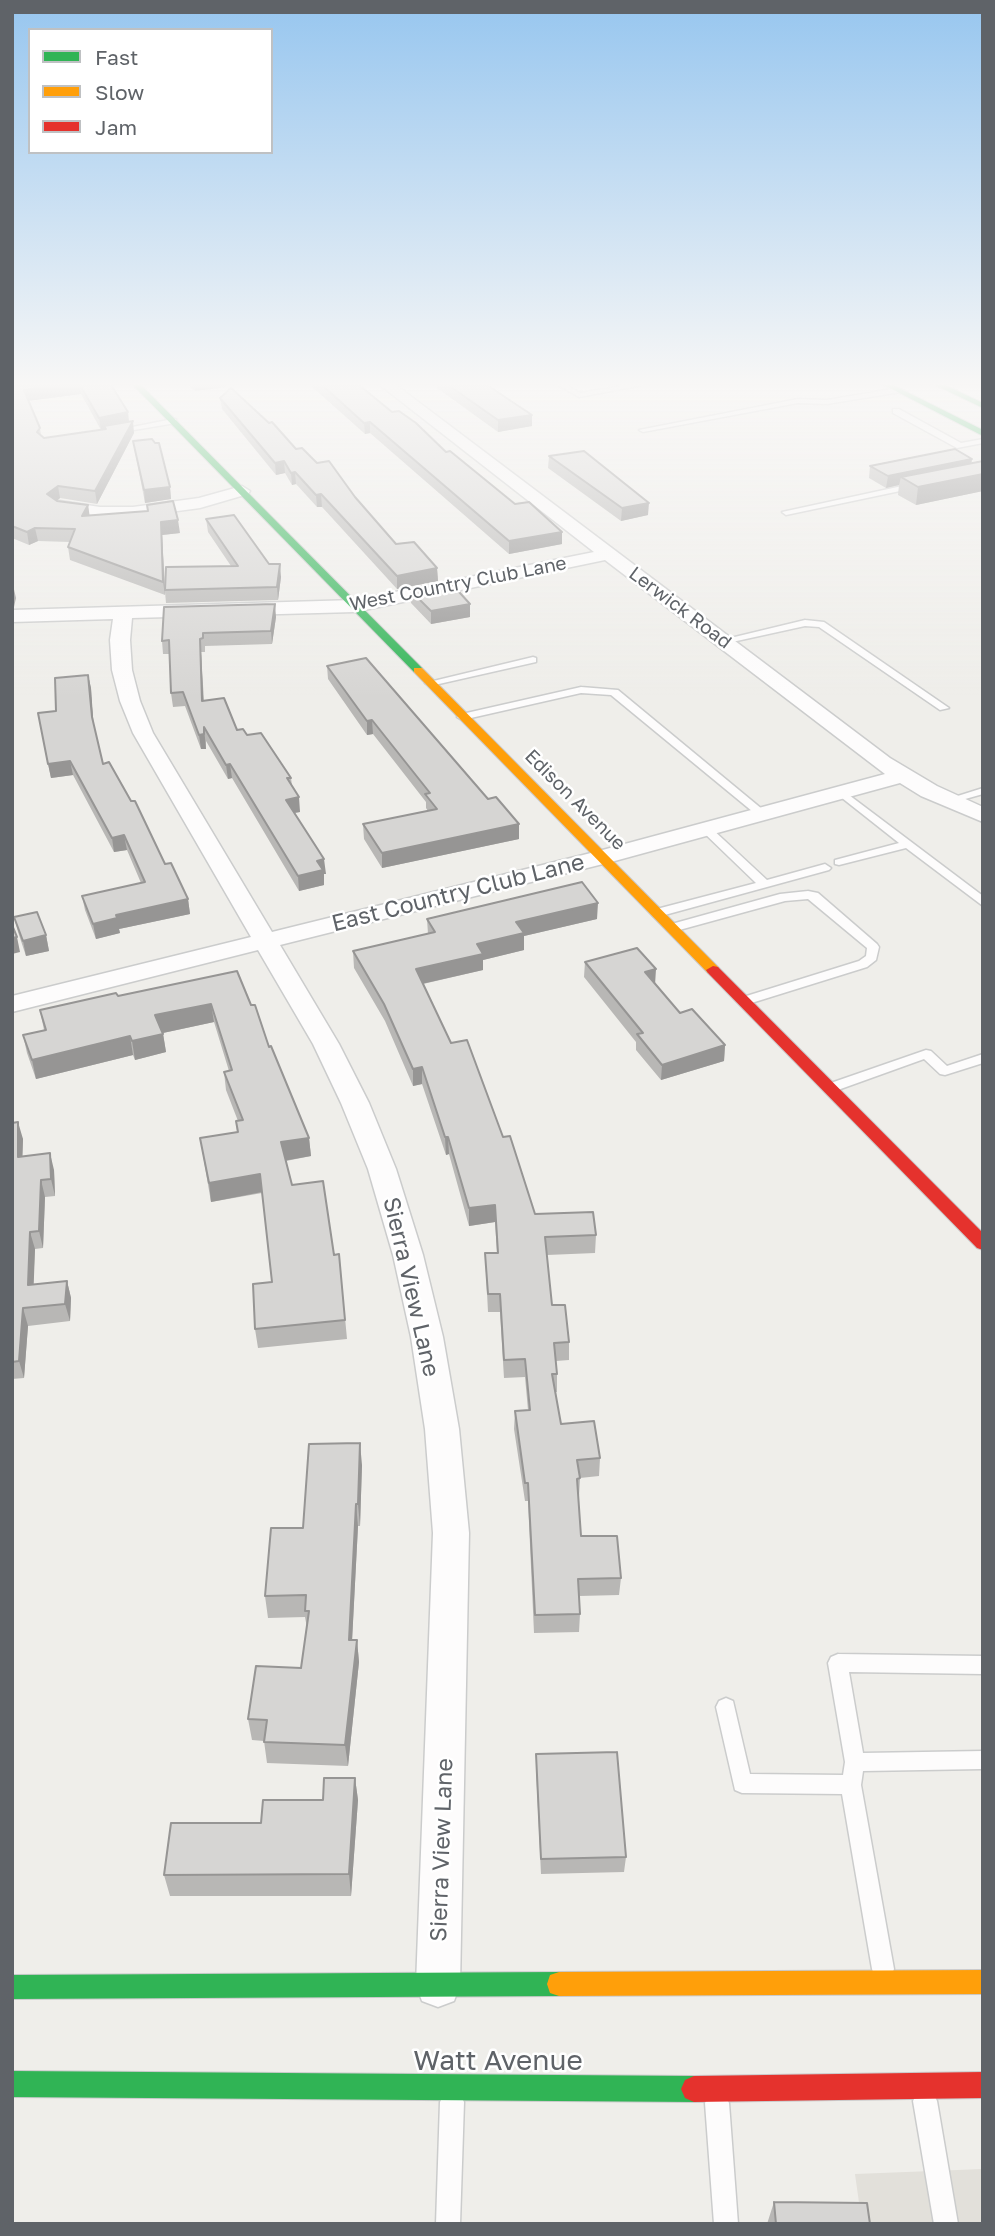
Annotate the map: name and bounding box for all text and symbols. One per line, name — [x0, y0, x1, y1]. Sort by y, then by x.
legend — [28, 28, 273, 154]
text: Fast — [95, 44, 138, 70]
text: Slow — [95, 79, 144, 105]
text: Jam — [95, 114, 137, 140]
street label: West Country Club Lane — [348, 552, 568, 616]
street label: Lerwick Road — [624, 562, 736, 654]
street label: Edison Avenue — [520, 745, 630, 855]
street label: East Country Club Lane — [329, 848, 587, 938]
street label: Sierra View Lane — [377, 1194, 445, 1380]
street label: Sierra View Lane — [425, 1758, 459, 1942]
street label: Watt Avenue — [413, 2044, 583, 2078]

